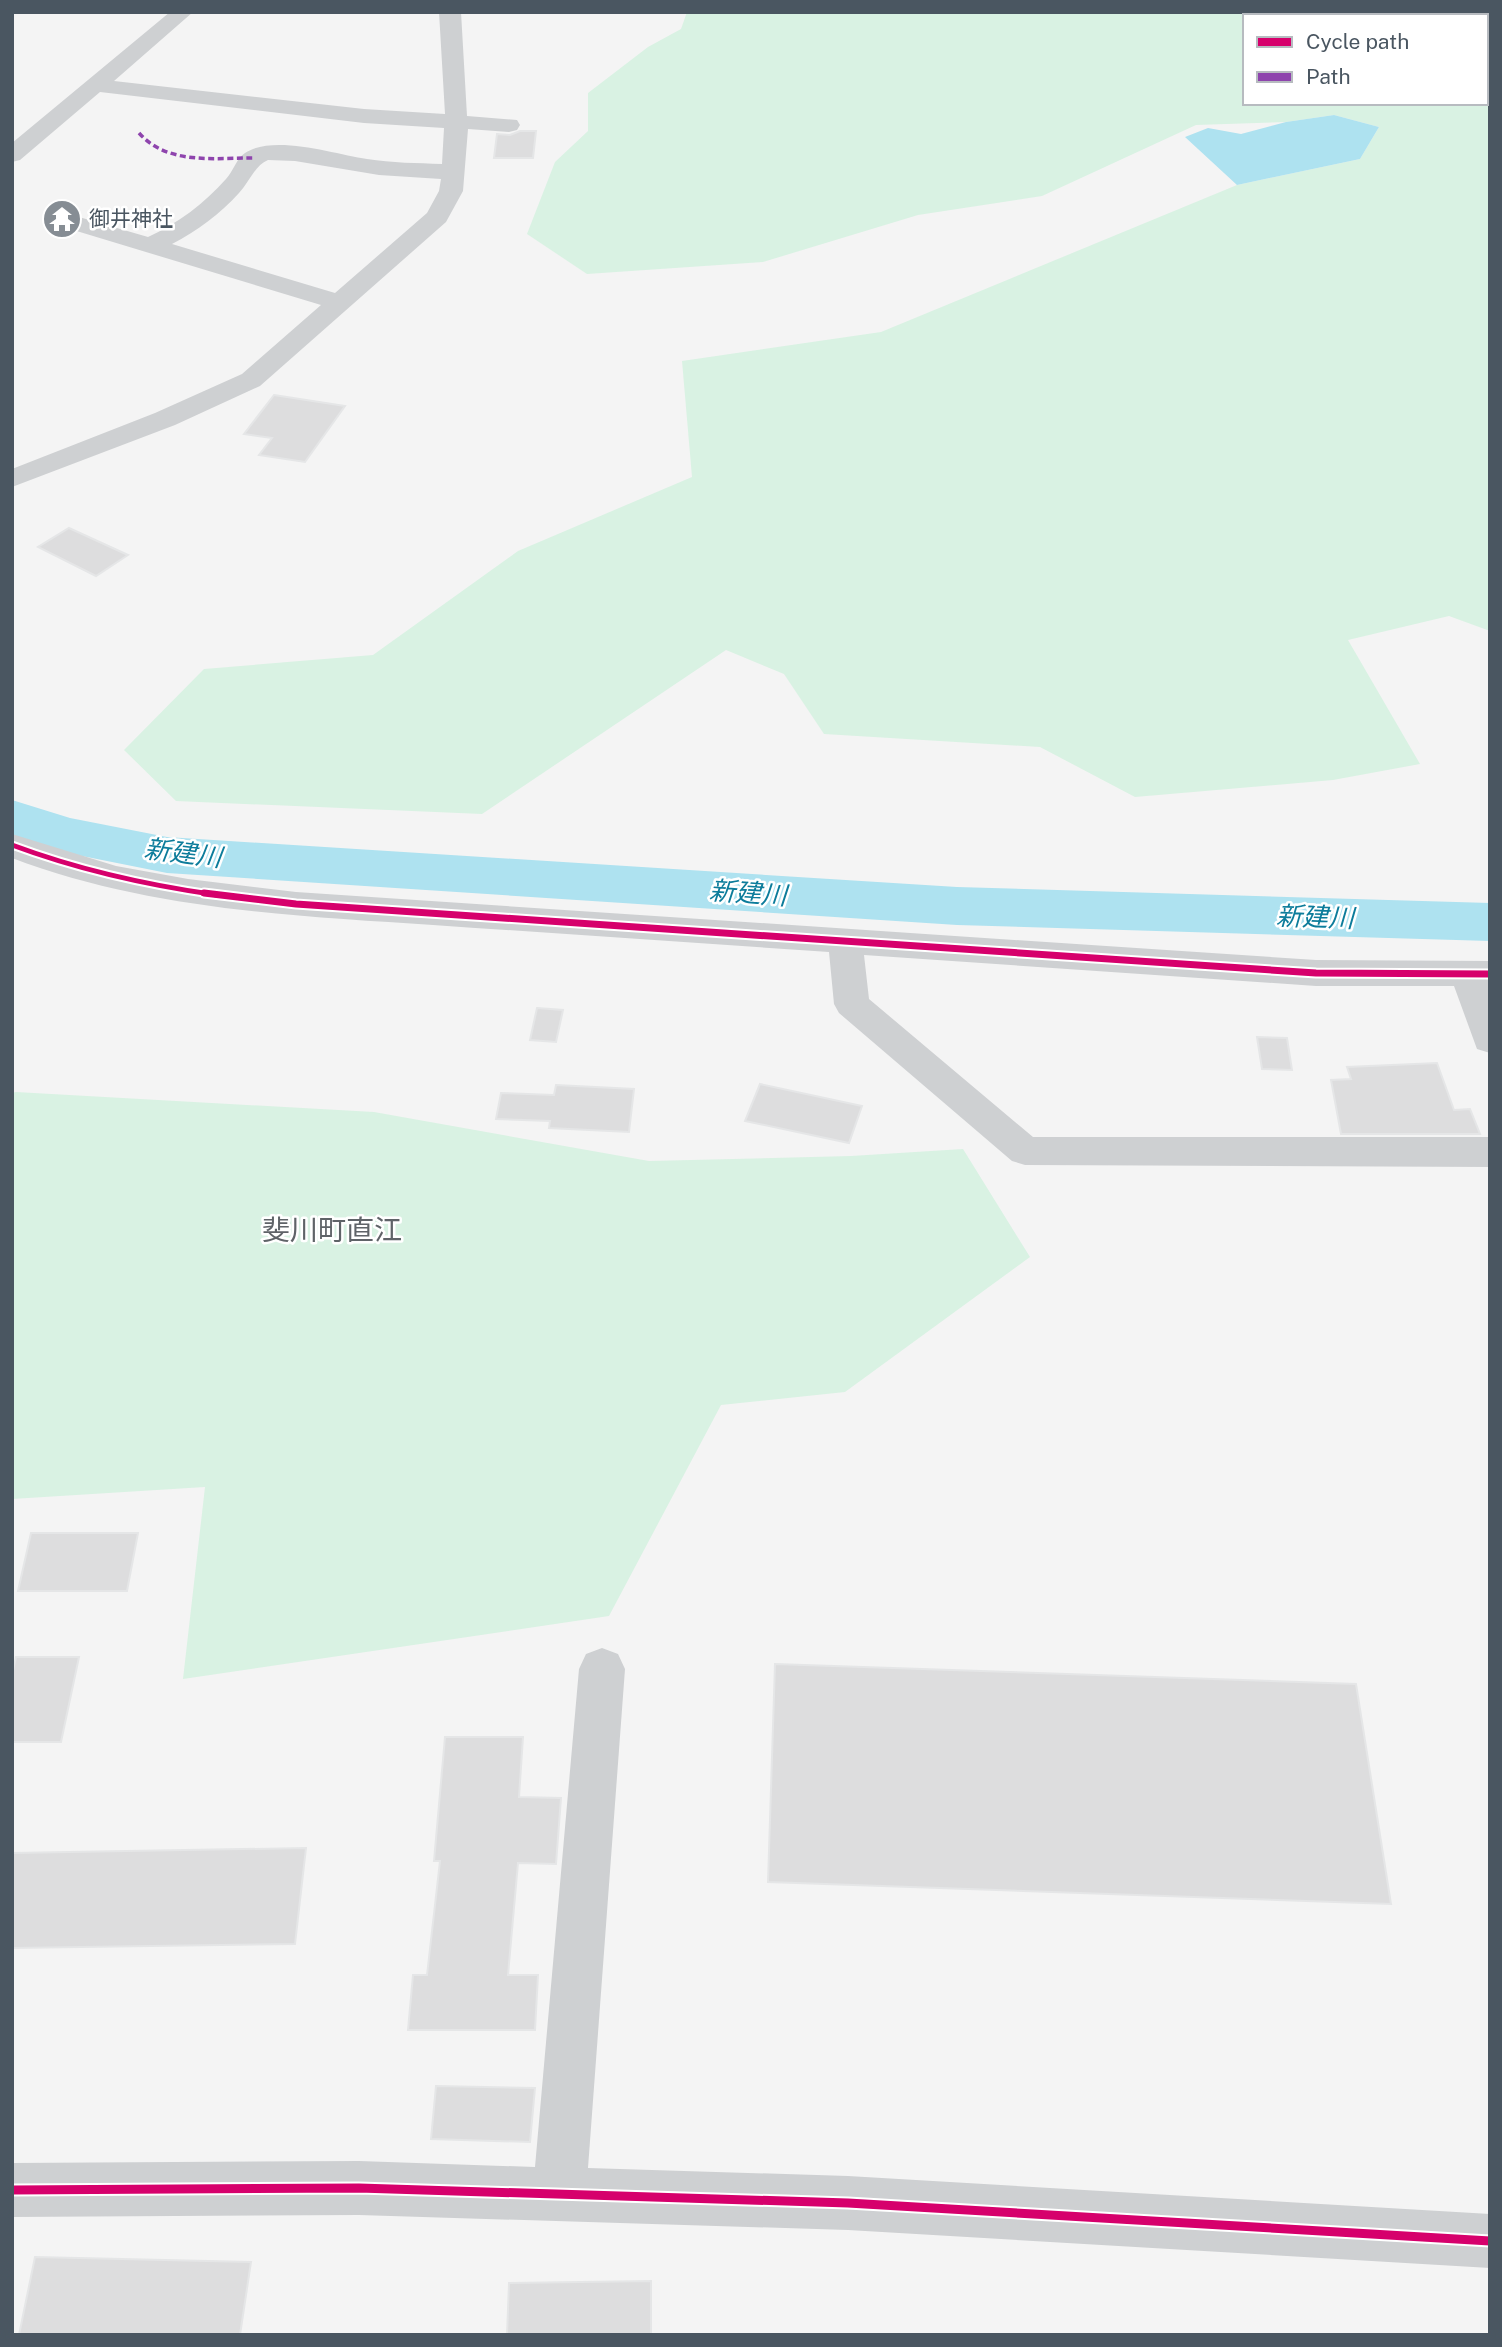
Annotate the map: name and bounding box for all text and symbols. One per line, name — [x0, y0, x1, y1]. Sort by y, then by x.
legend — [1243, 14, 1488, 105]
text: Cycle path — [1306, 29, 1409, 54]
text: Path — [1306, 64, 1351, 89]
temple icon: 御井神社 — [41, 198, 83, 240]
place label: 御井神社 — [89, 206, 173, 231]
water label: 新建川 — [142, 832, 227, 873]
water label: 新建川 — [708, 874, 791, 911]
water label: 新建川 — [1275, 900, 1358, 933]
district label: 斐川町直江 — [262, 1213, 402, 1246]

